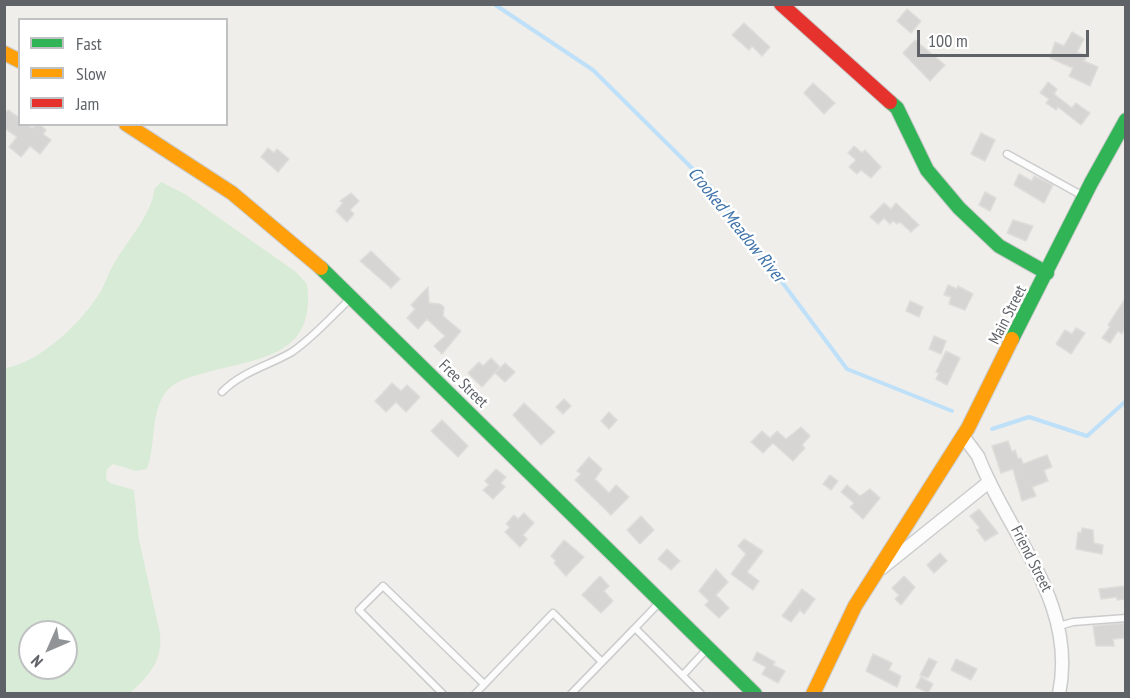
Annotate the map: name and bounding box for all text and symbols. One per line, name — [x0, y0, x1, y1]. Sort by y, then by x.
legend — [18, 18, 228, 126]
scale bar — [920, 18, 1092, 56]
text: 100 m — [928, 29, 968, 52]
text: Fast — [76, 32, 102, 55]
text: Slow — [76, 62, 106, 85]
text: Jam — [76, 92, 99, 115]
water label: Crooked Meadow River — [683, 163, 789, 287]
street label: Main Street — [985, 282, 1031, 348]
street label: Free Street — [435, 356, 491, 412]
street label: Friend Street — [1006, 523, 1056, 595]
north arrow — [18, 620, 78, 680]
text: N — [27, 651, 47, 671]

